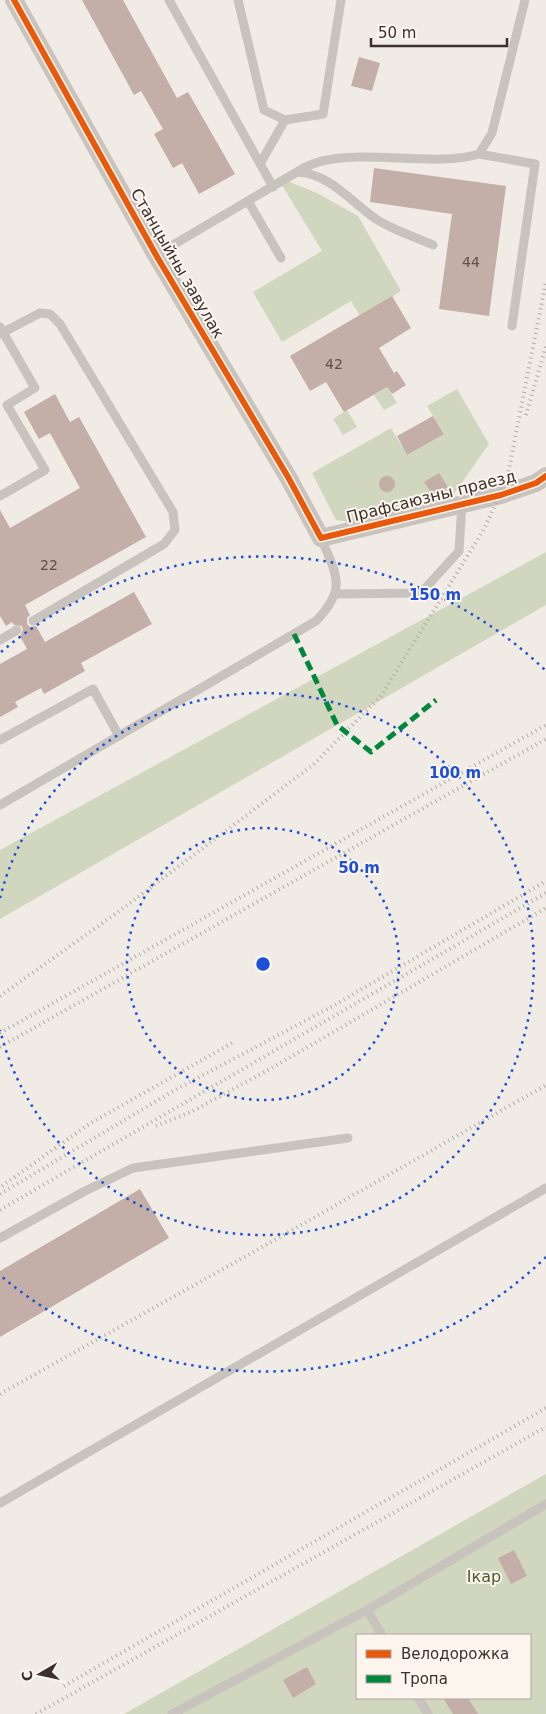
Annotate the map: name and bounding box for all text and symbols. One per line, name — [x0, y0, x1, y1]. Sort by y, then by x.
scale bar — [371, 15, 507, 47]
text: 50 m — [378, 24, 416, 42]
street label: Станцыйны завулак — [127, 185, 228, 342]
house number: 44 — [462, 254, 480, 270]
house number: 42 — [325, 356, 343, 372]
street label: Прафсаюзны праезд — [344, 466, 518, 527]
house number: 22 — [40, 557, 58, 573]
text: 150 m — [409, 586, 461, 604]
text: 100 m — [429, 764, 481, 782]
text: 50 m — [338, 859, 380, 877]
centre of rings — [254, 955, 272, 973]
park label: Ікар — [467, 1567, 501, 1586]
legend — [356, 1634, 531, 1699]
text: Велодорожка — [401, 1645, 509, 1663]
north arrow — [15, 1649, 65, 1699]
text: С — [18, 1670, 36, 1682]
text: Тропа — [400, 1670, 448, 1688]

